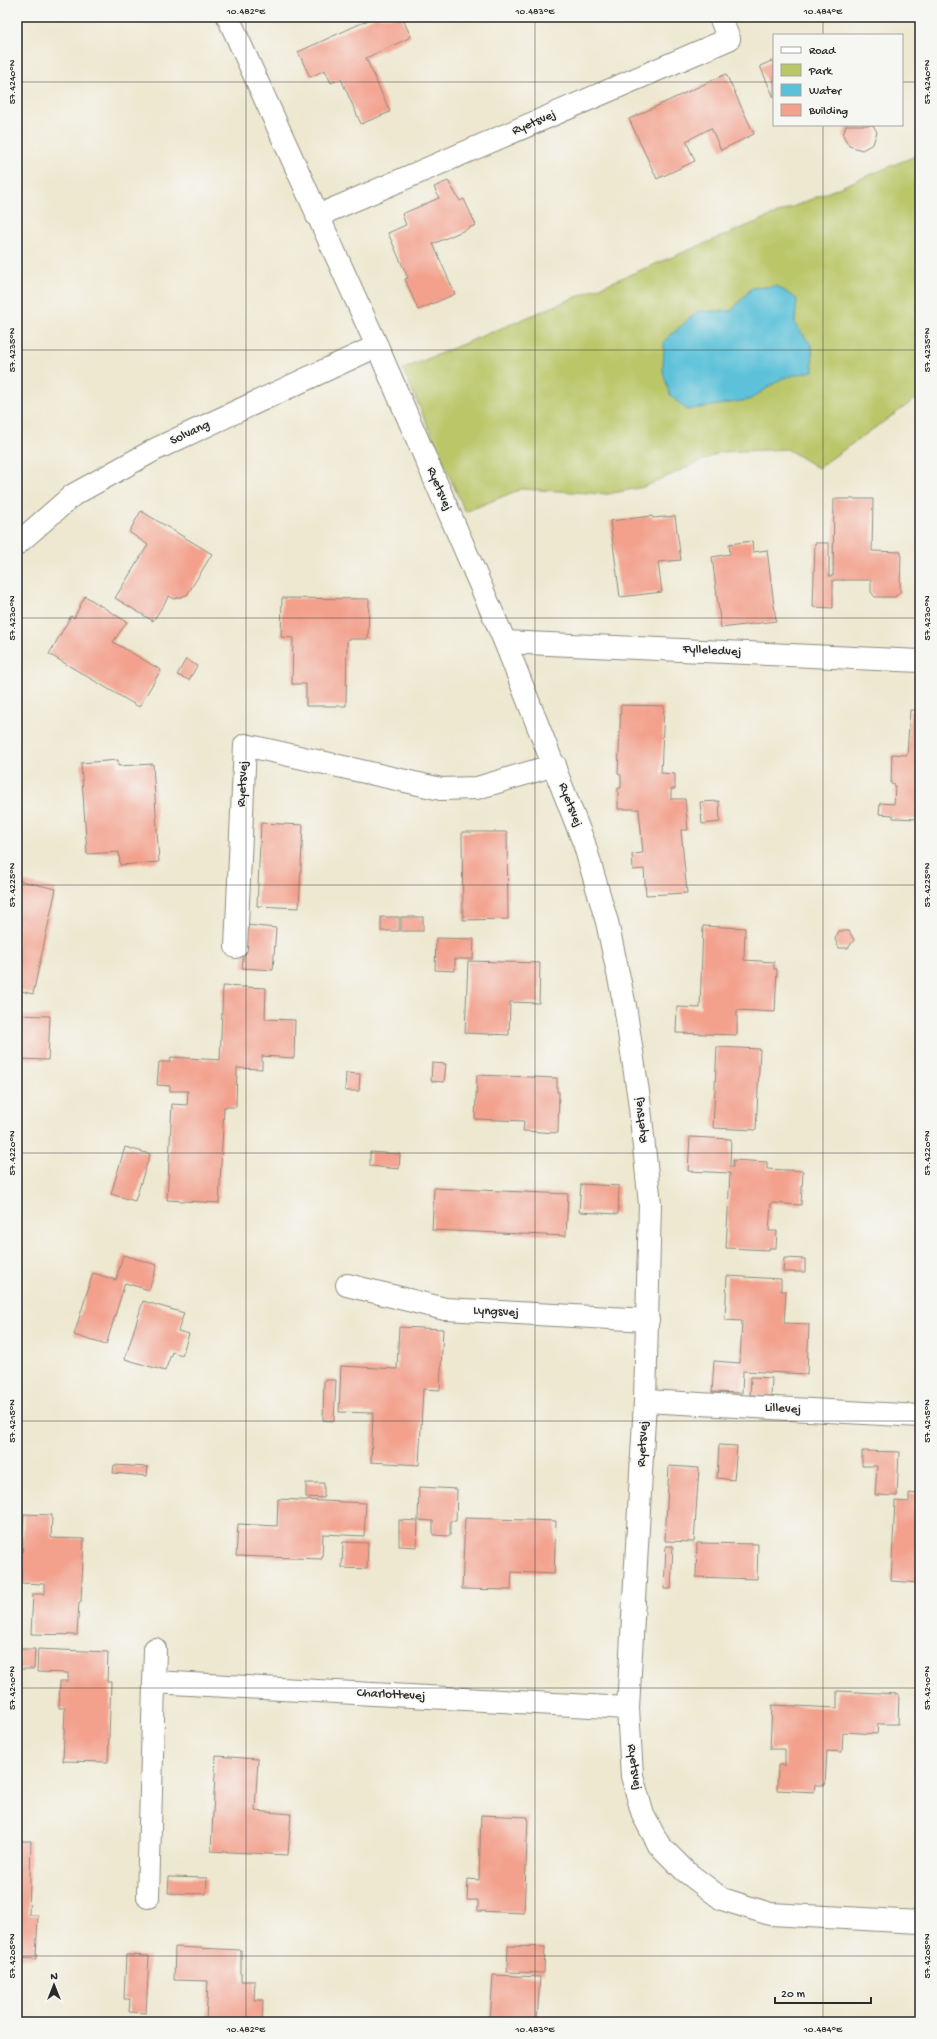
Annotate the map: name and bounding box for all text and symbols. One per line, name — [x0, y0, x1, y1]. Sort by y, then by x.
text: 10.482°E — [226, 6, 266, 18]
text: 10.483°E — [515, 6, 555, 18]
text: 10.484°E — [803, 6, 843, 18]
legend — [773, 34, 903, 126]
text: Road — [809, 45, 836, 59]
text: 57.4240°N — [7, 59, 19, 104]
text: 57.4240°N — [922, 59, 934, 104]
text: Park — [808, 65, 834, 79]
text: Water — [809, 85, 843, 99]
text: Building — [808, 105, 848, 119]
street label: Ryetsvej — [510, 107, 558, 139]
text: 57.4235°N — [7, 327, 19, 372]
text: 57.4235°N — [922, 327, 934, 372]
street label: Solvang — [168, 417, 212, 449]
street label: Ryetsvej — [423, 465, 455, 513]
text: 57.4230°N — [7, 595, 19, 641]
text: 57.4230°N — [922, 595, 934, 641]
street label: Fylleledvej — [681, 642, 742, 660]
street label: Ryetsvej — [234, 761, 252, 807]
street label: Ryetsvej — [555, 781, 585, 829]
text: 57.4225°N — [7, 862, 19, 907]
text: 57.4225°N — [922, 862, 934, 907]
street label: Ryetsvej — [631, 1096, 651, 1144]
text: 57.4220°N — [7, 1130, 19, 1175]
text: 57.4220°N — [922, 1130, 934, 1175]
street label: Lyngsvej — [473, 1303, 519, 1321]
text: 57.4215°N — [7, 1399, 19, 1443]
text: 57.4215°N — [922, 1399, 934, 1443]
street label: Lillevej — [765, 1401, 801, 1417]
street label: Ryetsvej — [634, 1421, 652, 1467]
text: 57.4210°N — [7, 1666, 19, 1710]
text: 57.4210°N — [922, 1666, 934, 1710]
street label: Charlottevej — [356, 1686, 426, 1704]
street label: Ryetsvej — [623, 1743, 645, 1791]
text: 57.4205°N — [7, 1933, 19, 1979]
text: 57.4205°N — [922, 1933, 934, 1979]
north arrow — [34, 1965, 74, 2005]
text: N — [50, 1971, 58, 1983]
scale bar — [775, 1979, 871, 2005]
text: 20 m — [781, 1988, 806, 2002]
text: 10.482°E — [226, 2024, 266, 2036]
text: 10.483°E — [515, 2024, 555, 2036]
text: 10.484°E — [803, 2024, 843, 2036]

